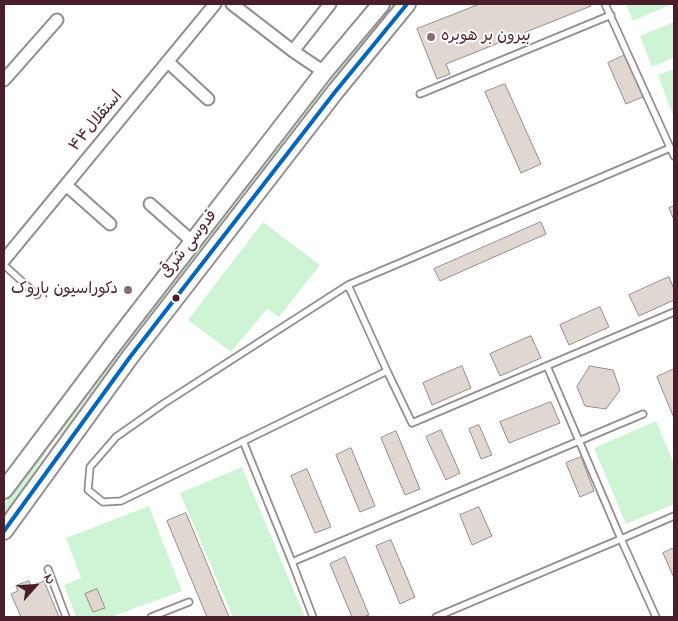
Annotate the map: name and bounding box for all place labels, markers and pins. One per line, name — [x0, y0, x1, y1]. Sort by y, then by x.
place label: بیرون بر هوبره — [441, 27, 531, 47]
marker: بیرون بر هوبره — [425, 31, 437, 43]
place label: دکوراسیون باروک — [11, 280, 118, 300]
marker: دکوراسیون باروک — [122, 284, 134, 296]
unlabelled marker — [171, 293, 181, 303]

